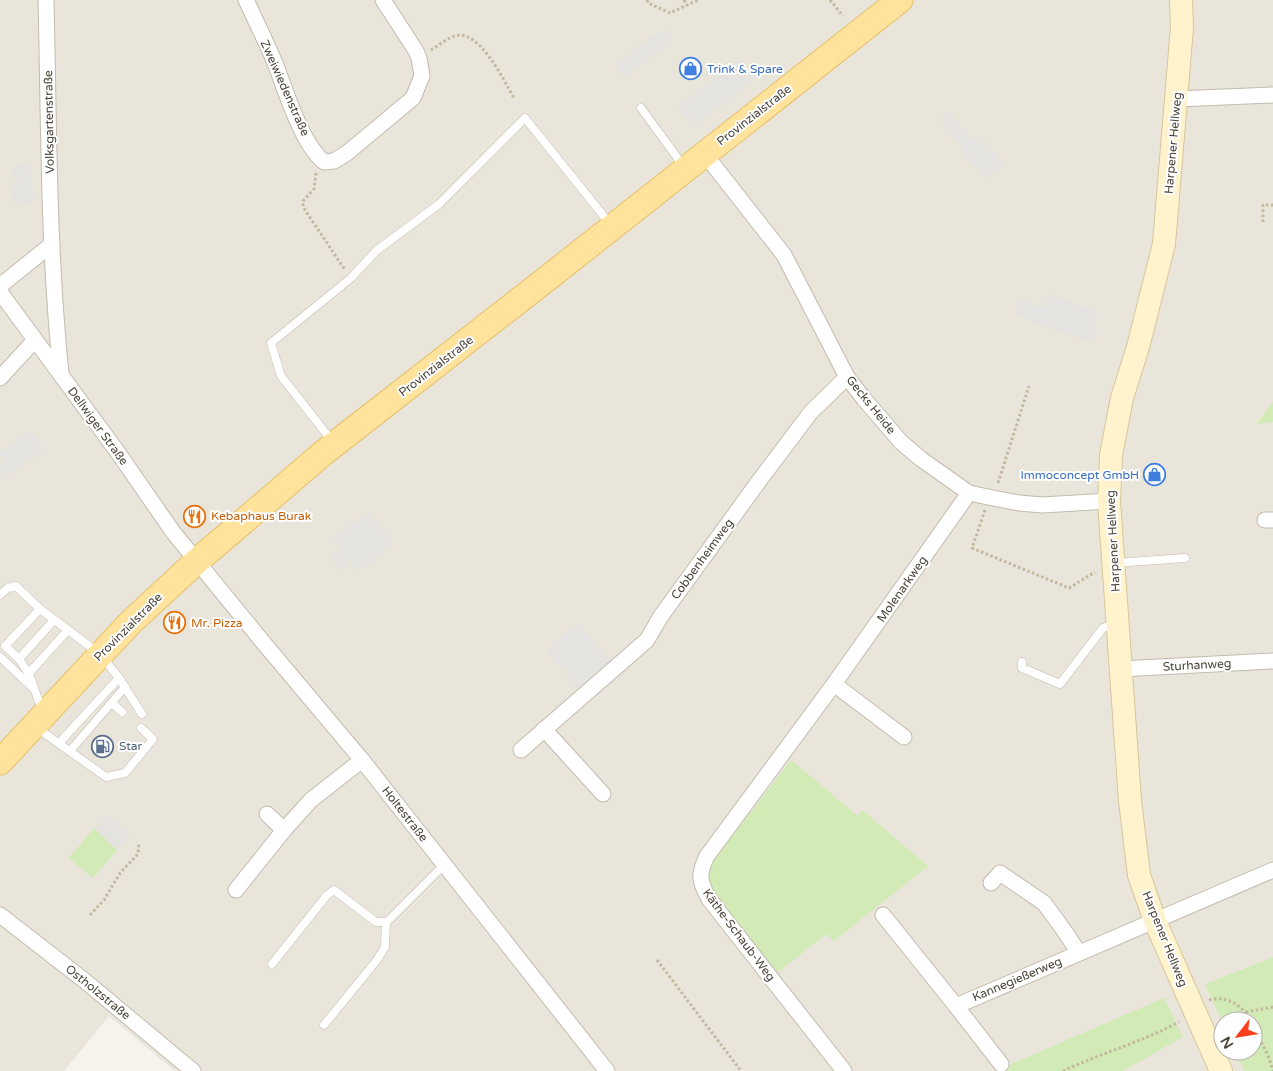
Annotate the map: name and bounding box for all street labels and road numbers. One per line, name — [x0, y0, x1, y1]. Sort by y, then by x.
street label: Zweiwiedenstraße — [258, 38, 313, 138]
street label: Volksgartenstraße — [41, 70, 57, 174]
street label: Provinzialstraße — [714, 81, 794, 148]
street label: Harpener Hellweg — [1162, 92, 1184, 194]
street label: Provinzialstraße — [396, 332, 476, 399]
street label: Gecks Heide — [843, 373, 899, 437]
street label: Dellwiger Straße — [65, 384, 131, 468]
street label: Harpener Hellweg — [1103, 490, 1123, 592]
street label: Cobbenheimweg — [668, 516, 736, 602]
street label: Molenarkweg — [874, 553, 930, 625]
street label: Provinzialstraße — [91, 590, 165, 664]
street label: Sturhanweg — [1162, 656, 1232, 674]
street label: Holtestraße — [379, 784, 431, 845]
street label: Käthe-Schaub-Weg — [700, 886, 778, 984]
street label: Harpener Hellweg — [1139, 889, 1191, 989]
street label: Kannegießerweg — [970, 954, 1064, 1004]
street label: Ostholzstraße — [63, 962, 133, 1023]

